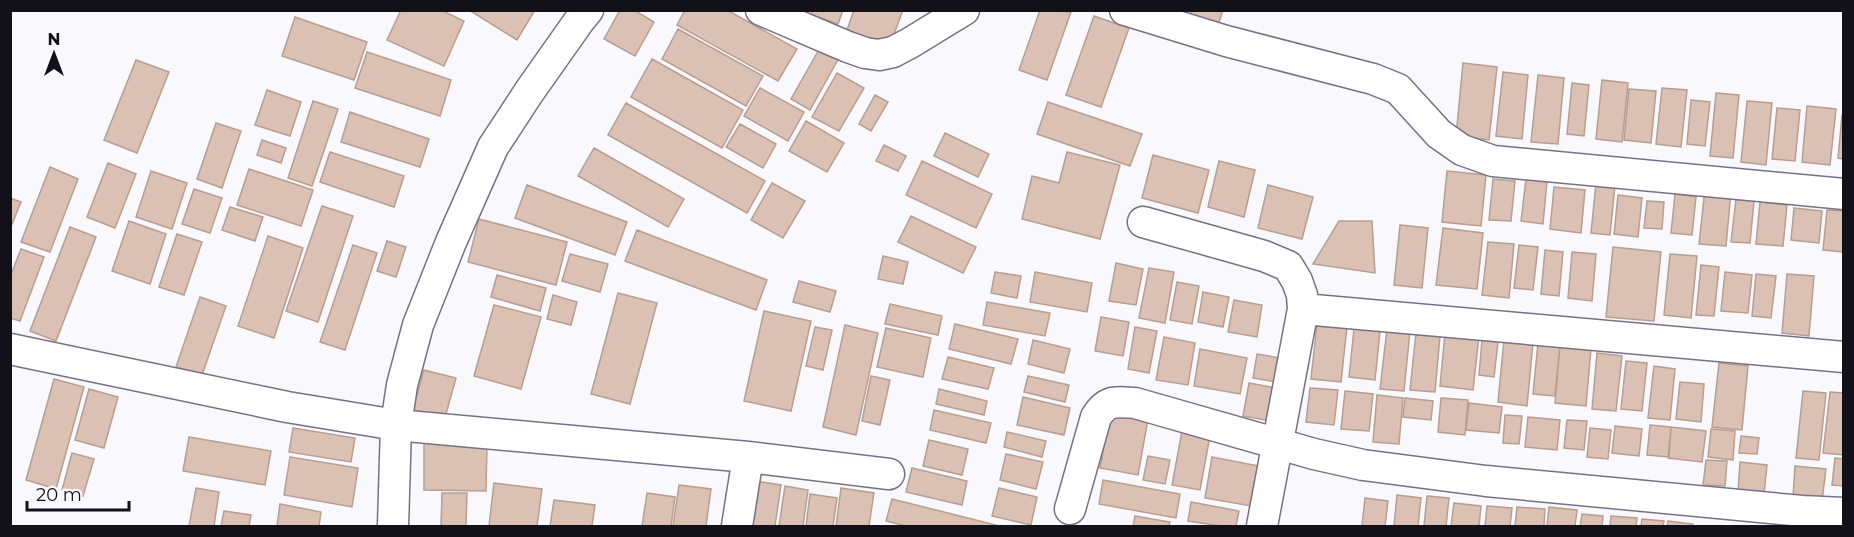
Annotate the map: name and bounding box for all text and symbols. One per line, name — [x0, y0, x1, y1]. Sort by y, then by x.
north arrow — [24, 24, 84, 84]
text: N — [48, 30, 60, 49]
scale bar — [27, 474, 129, 512]
text: 20 m — [36, 484, 82, 506]

